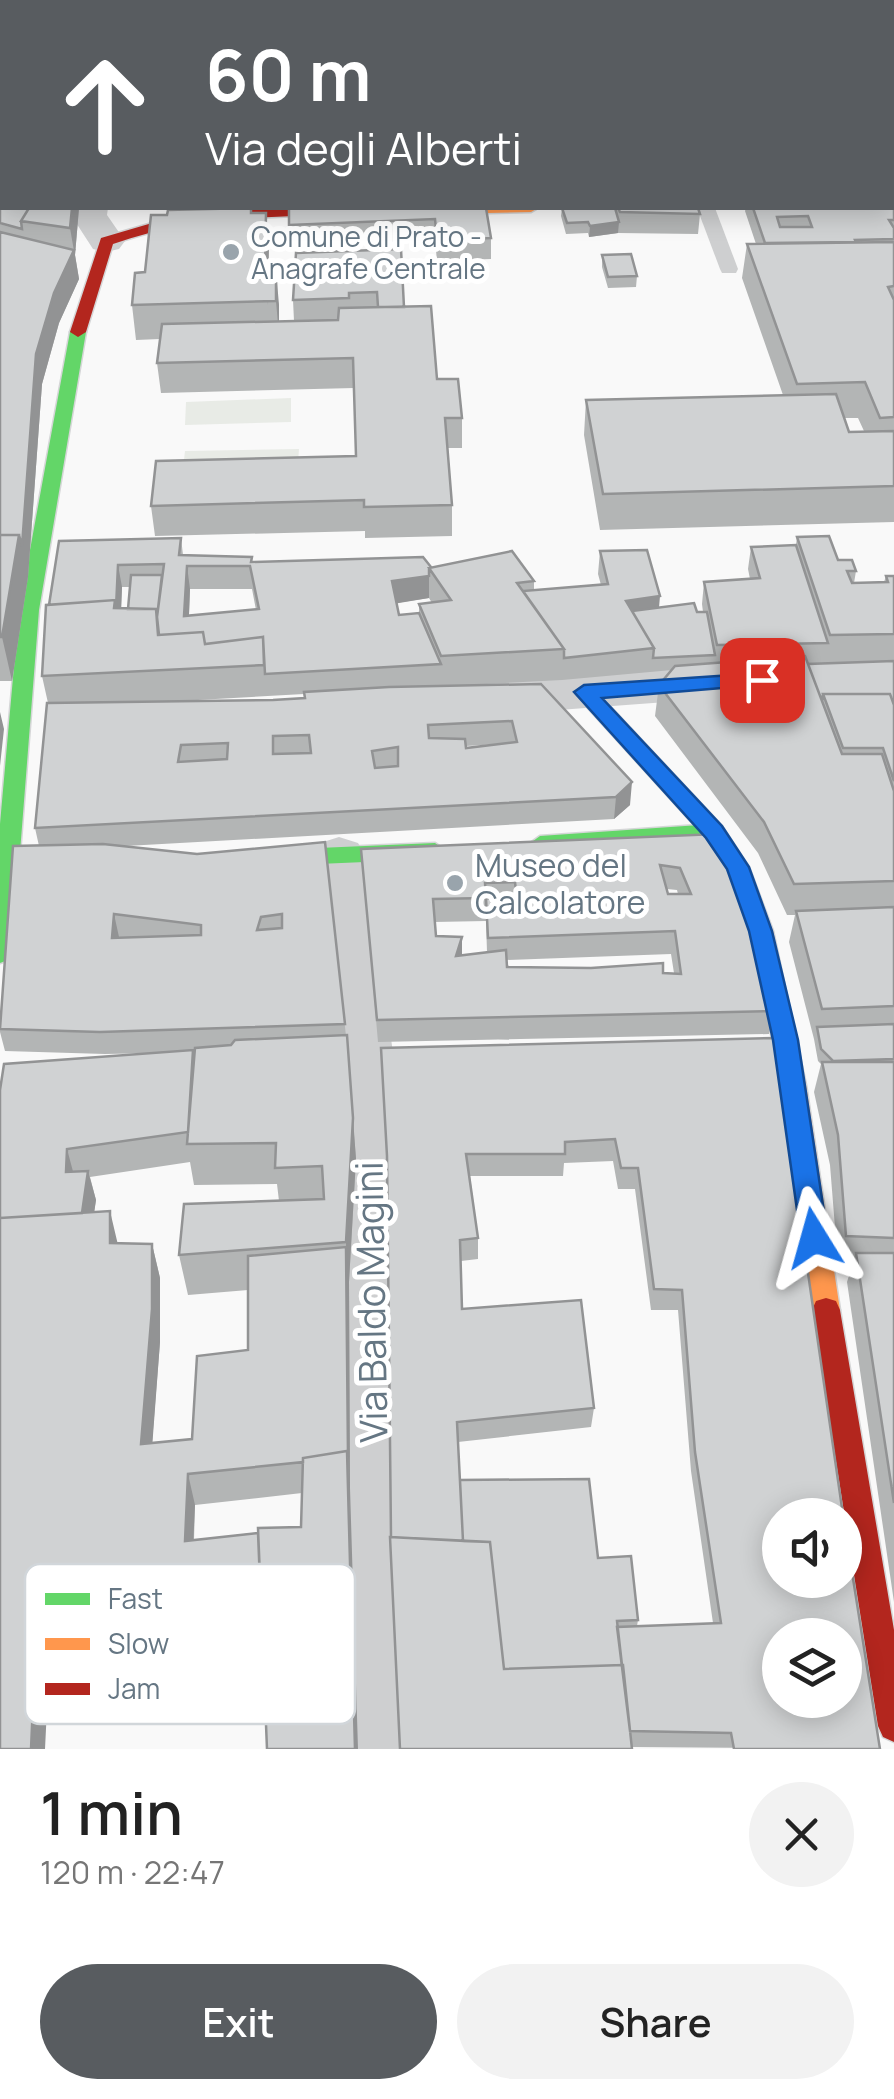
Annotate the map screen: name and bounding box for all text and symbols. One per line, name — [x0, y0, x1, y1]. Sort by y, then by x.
text: 60 m — [205, 26, 372, 122]
icon: ahead — [40, 40, 170, 170]
text: Via degli Alberti — [205, 117, 522, 179]
place label: Comune di Prato - Anagrafe Centrale — [251, 217, 486, 287]
marker: Comune di Prato - Anagrafe Centrale — [220, 241, 242, 263]
pin — [720, 638, 805, 723]
icon: arrive — [735, 653, 790, 708]
place label: Museo del Calcolatore — [475, 843, 646, 924]
marker: Museo del Calcolatore — [444, 872, 466, 894]
street label: Via Baldo Magini — [342, 1161, 398, 1443]
position arrow — [762, 1186, 866, 1290]
map controls — [762, 1498, 862, 1718]
button: sound — [762, 1498, 862, 1598]
legend — [25, 1564, 355, 1724]
text: Fast — [108, 1579, 163, 1617]
button: layers — [762, 1618, 862, 1718]
text: Slow — [108, 1624, 169, 1662]
text: Jam — [108, 1669, 160, 1707]
text: 1 min — [40, 1771, 183, 1853]
button: close — [749, 1782, 854, 1887]
text: 120 m · 22:47 — [40, 1850, 225, 1894]
button: Exit — [40, 1964, 437, 2079]
button: Share — [457, 1964, 854, 2079]

